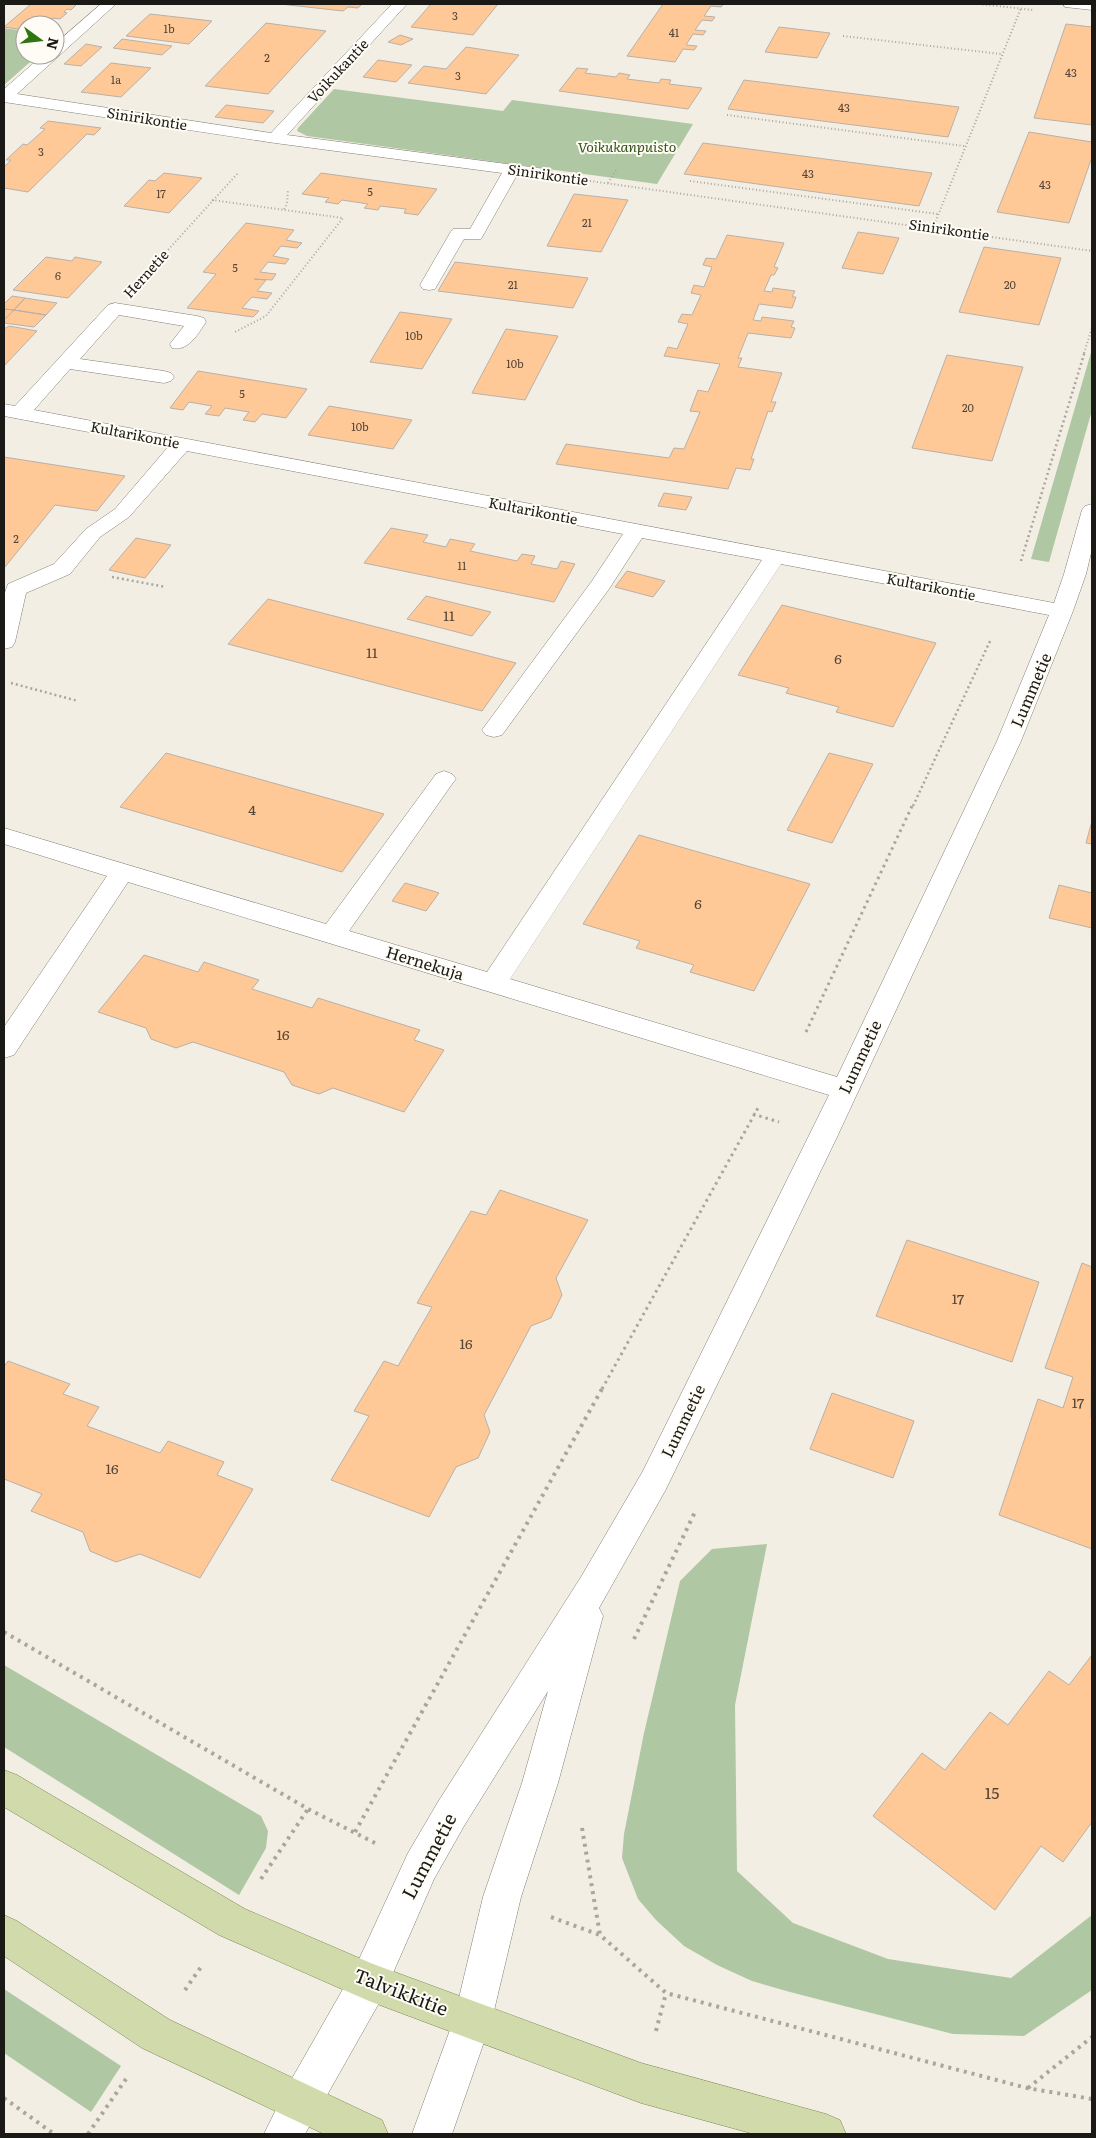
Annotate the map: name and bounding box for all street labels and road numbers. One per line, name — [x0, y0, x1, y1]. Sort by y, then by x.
street label: Voikukantie — [302, 34, 372, 107]
street label: Sinirikontie — [106, 102, 189, 134]
street label: Sinirikontie — [507, 158, 590, 190]
street label: Sinirikontie — [908, 213, 991, 245]
street label: Hernetie — [118, 245, 172, 302]
street label: Kultarikontie — [89, 416, 181, 452]
street label: Kultarikontie — [487, 492, 579, 528]
street label: Kultarikontie — [885, 568, 977, 604]
street label: Lummetie — [1004, 649, 1057, 731]
street label: Hernekuja — [383, 939, 468, 985]
street label: Lummetie — [832, 1016, 887, 1097]
street label: Lummetie — [654, 1380, 710, 1461]
street label: Lummetie — [394, 1807, 463, 1903]
street label: Talvikkitie — [350, 1960, 453, 2022]

